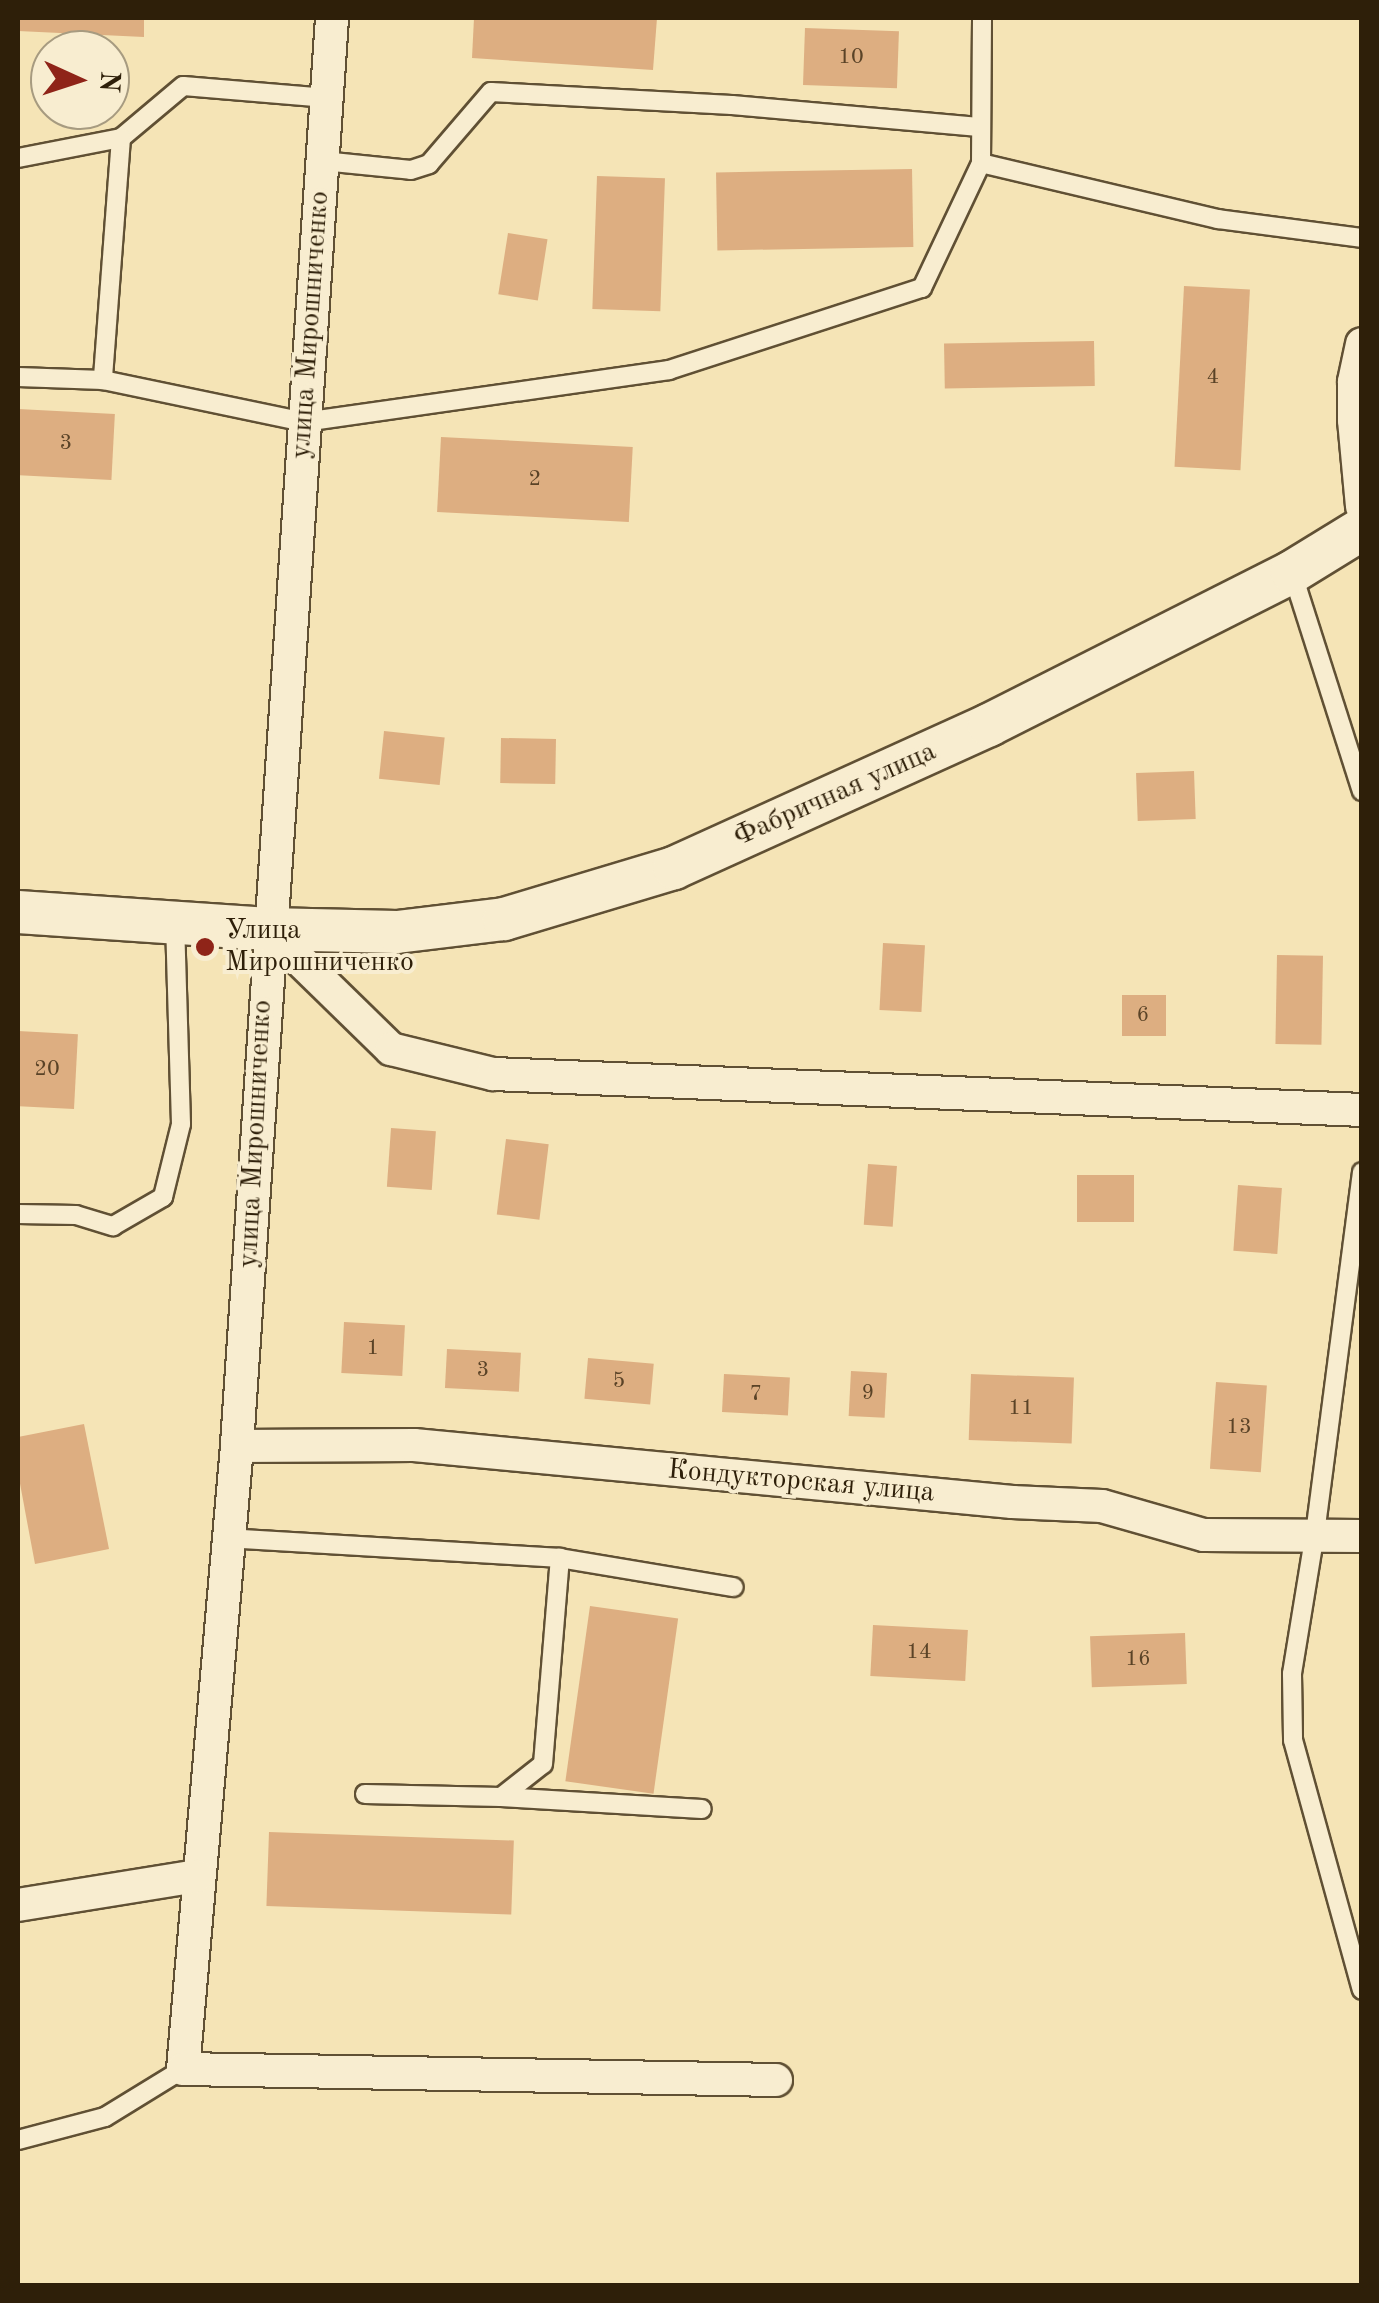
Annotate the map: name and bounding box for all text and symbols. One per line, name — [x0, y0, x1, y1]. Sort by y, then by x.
north arrow — [30, 30, 130, 130]
house number: 10 — [838, 45, 864, 71]
text: N — [93, 70, 123, 93]
street label: улица Мирошниченко — [285, 190, 337, 460]
house number: 4 — [1207, 365, 1219, 391]
house number: 3 — [60, 431, 72, 457]
house number: 2 — [529, 467, 541, 493]
street label: Фабричная улица — [729, 735, 941, 855]
place label: Улица Мирошниченко — [225, 914, 414, 980]
marker: Улица Мирошниченко — [194, 936, 216, 958]
street label: улица Мирошниченко — [232, 999, 280, 1269]
house number: 6 — [1137, 1003, 1149, 1029]
house number: 20 — [34, 1057, 60, 1083]
house number: 1 — [367, 1336, 379, 1362]
house number: 3 — [477, 1358, 489, 1384]
house number: 5 — [613, 1369, 625, 1395]
house number: 9 — [862, 1381, 874, 1407]
house number: 7 — [750, 1382, 762, 1408]
house number: 11 — [1008, 1396, 1034, 1422]
house number: 13 — [1226, 1415, 1252, 1441]
street label: Кондукторская улица — [666, 1454, 936, 1510]
house number: 14 — [906, 1640, 932, 1666]
house number: 16 — [1125, 1647, 1151, 1673]

